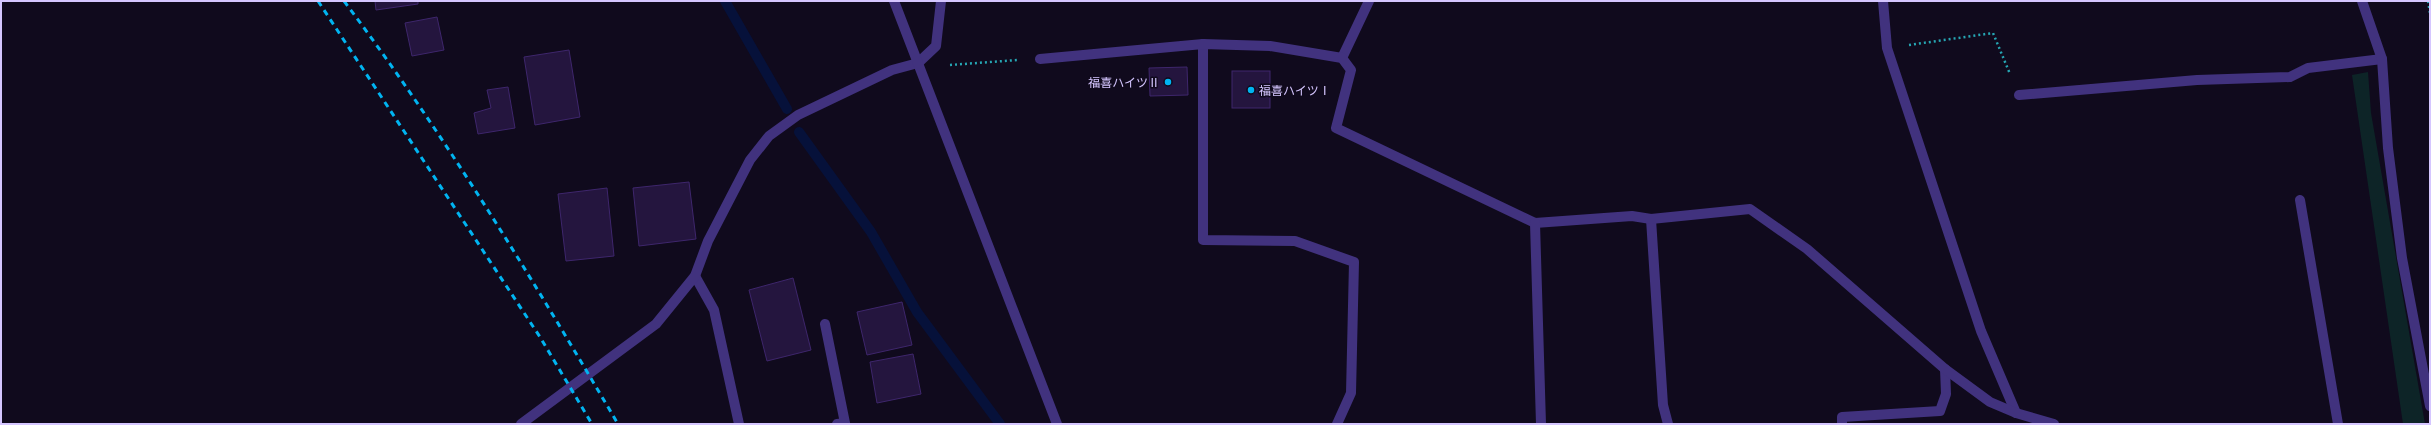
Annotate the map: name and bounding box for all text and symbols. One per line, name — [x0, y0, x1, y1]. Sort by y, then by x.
place label: 福喜ハイツⅡ — [1088, 74, 1160, 91]
marker: 福喜ハイツⅡ — [1163, 77, 1173, 87]
place label: 福喜ハイツⅠ — [1259, 82, 1331, 99]
marker: 福喜ハイツⅠ — [1246, 85, 1256, 95]

